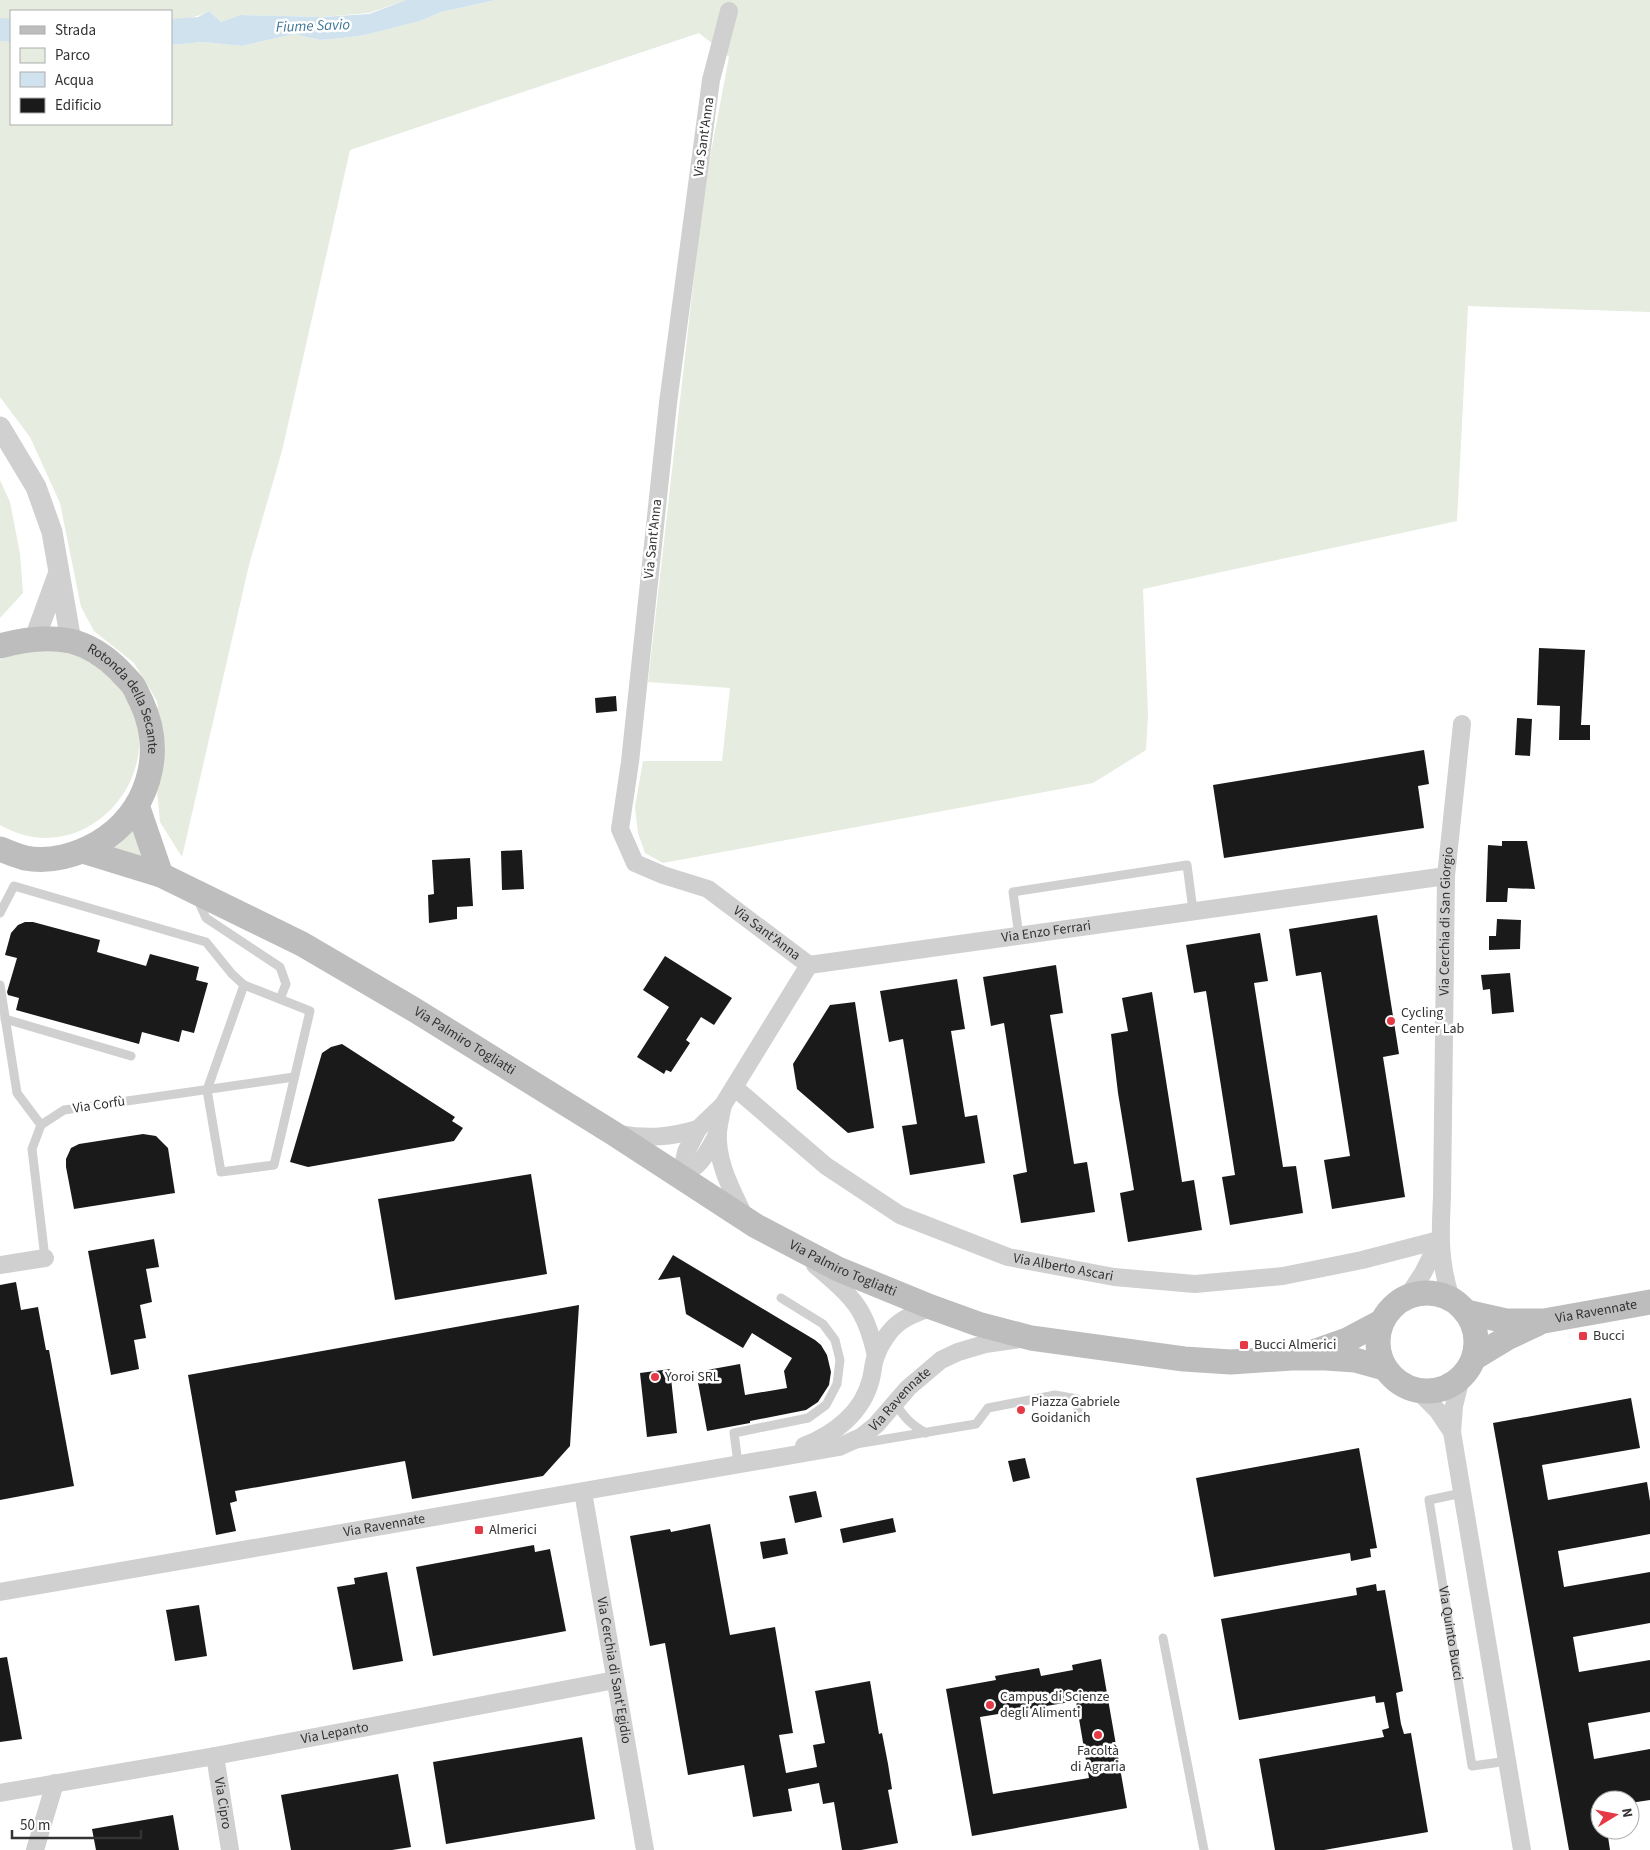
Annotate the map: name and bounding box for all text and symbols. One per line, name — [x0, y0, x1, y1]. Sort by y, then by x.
legend — [10, 10, 172, 125]
water label: Fiume Savio — [276, 14, 351, 38]
text: Strada — [55, 20, 96, 41]
text: Parco — [55, 45, 90, 66]
text: Acqua — [55, 70, 94, 91]
text: Edificio — [55, 95, 102, 116]
street label: Via Sant'Anna — [689, 96, 719, 178]
street label: Via Sant'Anna — [639, 498, 667, 580]
street label: Rotonda della Secante — [84, 639, 162, 754]
street label: Via Cerchia di San Giorgio — [1435, 846, 1459, 996]
street label: Via Sant'Anna — [729, 901, 805, 965]
street label: Via Enzo Ferrari — [1000, 916, 1092, 948]
street label: Via Palmiro Togliatti — [410, 1002, 519, 1080]
place label: Cycling Center Lab — [1401, 1003, 1465, 1039]
marker: Cycling Center Lab — [1385, 1015, 1397, 1027]
street label: Via Corfù — [72, 1091, 126, 1119]
street label: Via Palmiro Togliatti — [786, 1235, 900, 1302]
street label: Via Alberto Ascari — [1011, 1248, 1115, 1287]
street label: Via Ravennate — [1554, 1295, 1639, 1329]
place label: Bucci — [1593, 1326, 1625, 1346]
marker: Bucci — [1577, 1330, 1589, 1342]
place label: Bucci Almerici — [1254, 1335, 1336, 1355]
marker: Bucci Almerici — [1238, 1339, 1250, 1351]
street label: Via Ravennate — [865, 1362, 936, 1437]
place label: Yoroi SRL — [664, 1367, 720, 1387]
marker: Yoroi SRL — [649, 1371, 661, 1383]
place label: Piazza Gabriele Goidanich — [1031, 1392, 1120, 1428]
marker: Piazza Gabriele Goidanich — [1015, 1404, 1027, 1416]
street label: Via Ravennate — [342, 1509, 427, 1542]
place label: Almerici — [489, 1520, 537, 1540]
marker: Almerici — [473, 1524, 485, 1536]
street label: Via Quinto Bucci — [1433, 1585, 1468, 1682]
street label: Via Cerchia di Sant'Egidio — [591, 1595, 636, 1745]
place label: Campus di Scienze degli Alimenti — [1000, 1687, 1109, 1723]
marker: Campus di Scienze degli Alimenti — [984, 1699, 996, 1711]
street label: Via Lepanto — [299, 1717, 370, 1749]
marker: Facoltà di Agraria — [1092, 1729, 1104, 1741]
place label: Facoltà di Agraria — [1070, 1741, 1126, 1777]
street label: Via Cipro — [209, 1776, 237, 1831]
north arrow — [1590, 1790, 1640, 1840]
text: N — [1616, 1807, 1637, 1819]
scale bar — [12, 1808, 141, 1840]
text: 50 m — [20, 1815, 50, 1836]

